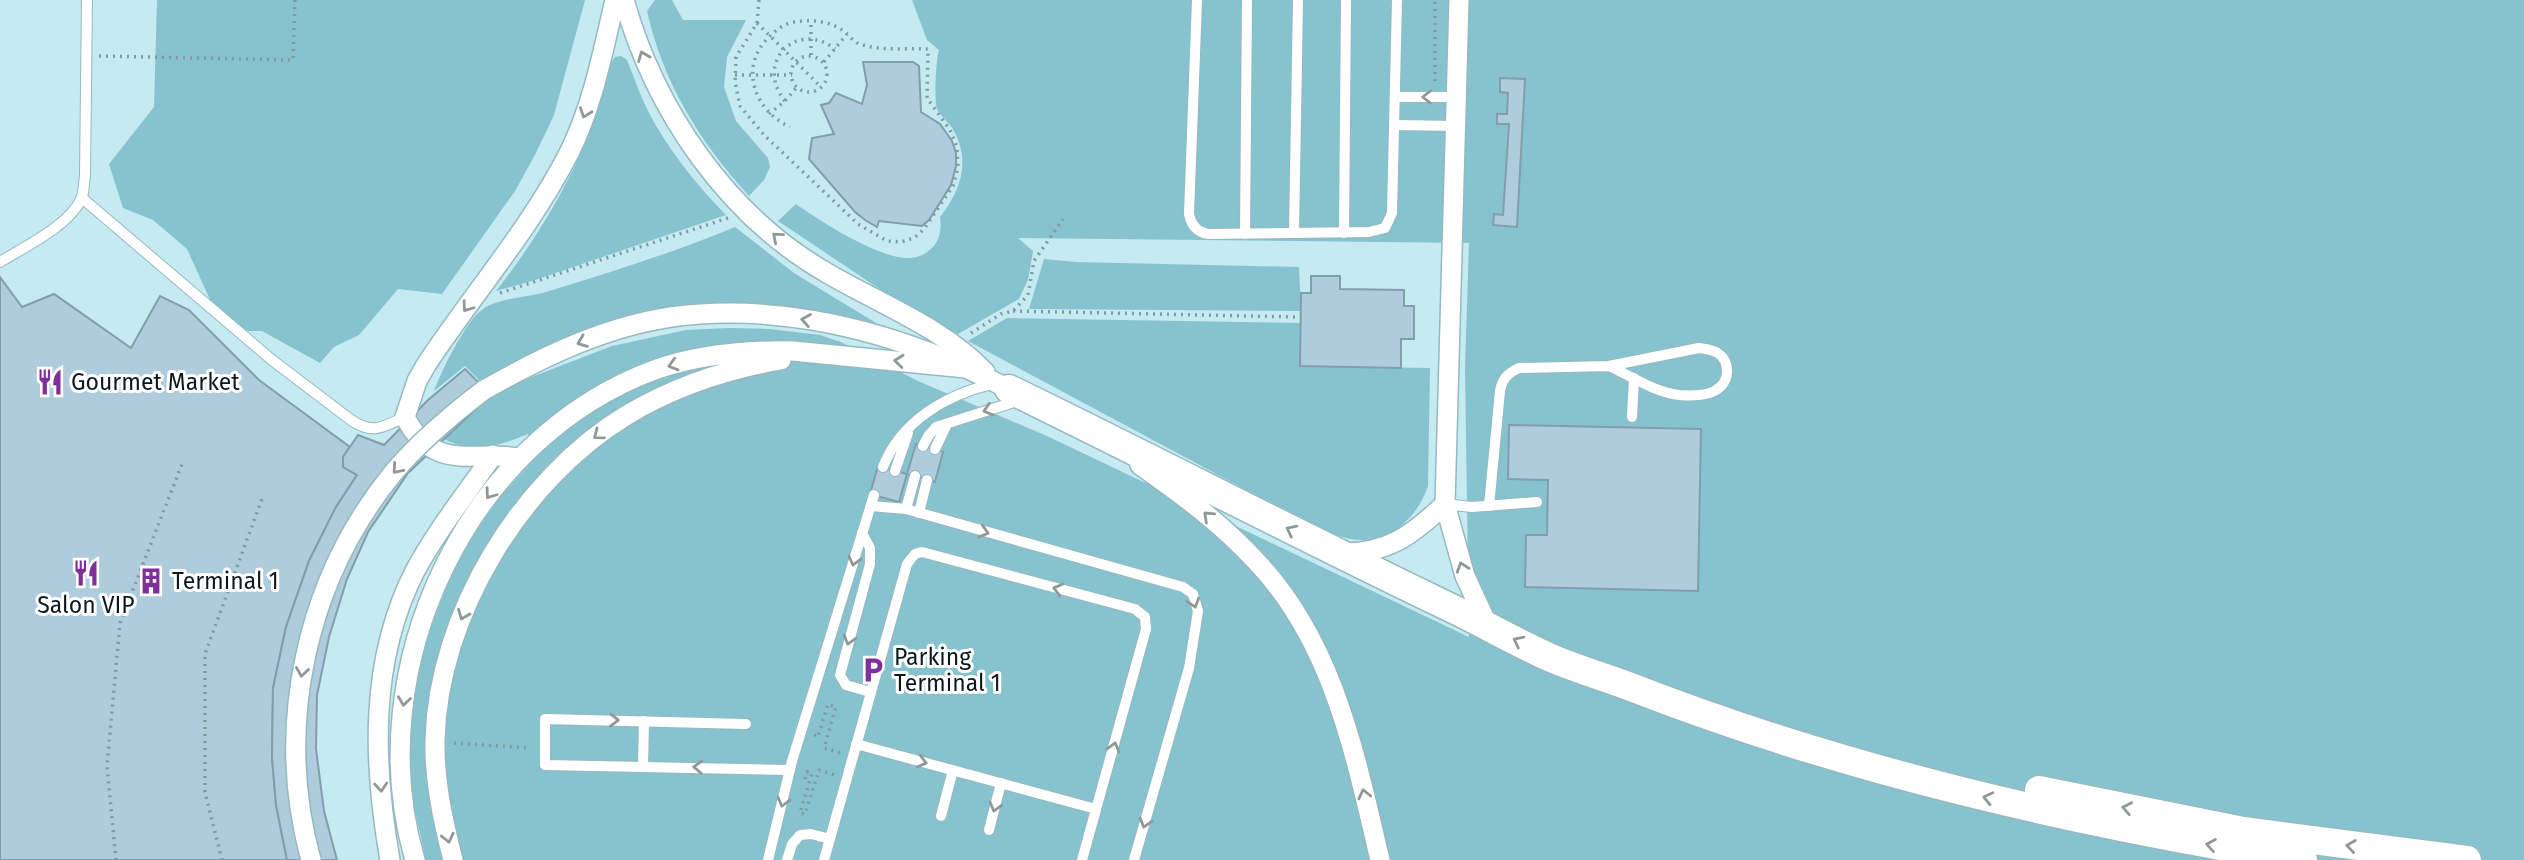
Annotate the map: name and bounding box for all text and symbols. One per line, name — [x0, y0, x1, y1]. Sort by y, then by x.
one-way arrow — [638, 50, 652, 62]
one-way arrow — [1421, 89, 1432, 105]
one-way arrow — [579, 107, 593, 119]
one-way arrow — [772, 233, 785, 245]
one-way arrow — [463, 299, 475, 312]
one-way arrow — [800, 313, 812, 328]
one-way arrow — [577, 333, 589, 347]
one-way arrow — [893, 354, 904, 369]
one-way arrow — [667, 356, 679, 371]
restaurant icon: Gourmet Market — [35, 367, 65, 397]
place label: Gourmet Market — [71, 368, 240, 396]
one-way arrow — [982, 401, 994, 416]
one-way arrow — [593, 427, 606, 440]
one-way arrow — [393, 461, 406, 473]
one-way arrow — [486, 486, 498, 498]
one-way arrow — [1203, 512, 1216, 524]
one-way arrow — [978, 524, 990, 538]
one-way arrow — [1286, 525, 1298, 539]
one-way arrow — [848, 554, 863, 566]
restaurant icon: Salon VIP — [71, 558, 101, 588]
one-way arrow — [1456, 561, 1470, 573]
building icon: Terminal 1 — [136, 566, 166, 596]
place label: Terminal 1 — [172, 567, 279, 595]
one-way arrow — [1052, 583, 1064, 597]
place label: Salon VIP — [37, 591, 135, 619]
one-way arrow — [1186, 597, 1201, 609]
one-way arrow — [458, 608, 472, 620]
one-way arrow — [843, 634, 857, 646]
one-way arrow — [1513, 635, 1525, 649]
place label: Parking Terminal 1 — [894, 643, 1001, 697]
parking icon: Parking Terminal 1 — [858, 655, 888, 685]
one-way arrow — [295, 666, 310, 678]
one-way arrow — [397, 696, 412, 707]
one-way arrow — [608, 713, 619, 728]
one-way arrow — [1105, 741, 1120, 753]
one-way arrow — [916, 753, 928, 768]
one-way arrow — [692, 759, 703, 774]
one-way arrow — [373, 782, 388, 793]
one-way arrow — [1358, 788, 1372, 800]
one-way arrow — [1982, 792, 1994, 807]
one-way arrow — [776, 796, 791, 808]
one-way arrow — [989, 801, 1003, 813]
one-way arrow — [2121, 802, 2133, 817]
one-way arrow — [1138, 817, 1153, 829]
one-way arrow — [439, 831, 454, 843]
one-way arrow — [2205, 838, 2217, 853]
one-way arrow — [2345, 838, 2357, 853]

